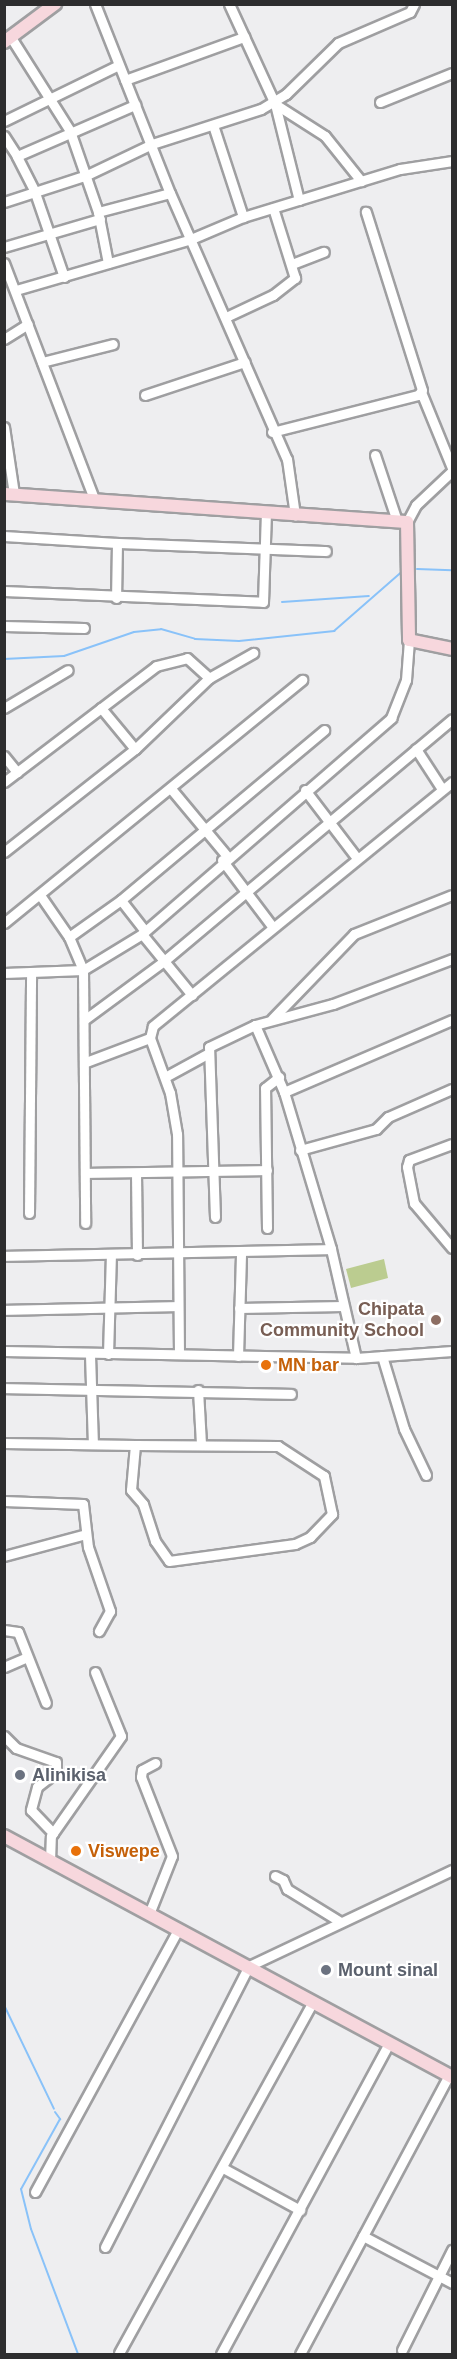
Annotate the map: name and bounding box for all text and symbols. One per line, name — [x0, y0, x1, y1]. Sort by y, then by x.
place label: Chipata Community School — [260, 1299, 424, 1342]
marker: Chipata Community School — [429, 1313, 443, 1327]
place label: MN bar — [278, 1354, 339, 1376]
marker: MN bar — [259, 1358, 273, 1372]
place label: Alinikisa — [32, 1764, 106, 1786]
marker: Alinikisa — [13, 1768, 27, 1782]
place label: Viswepe — [88, 1840, 160, 1862]
marker: Viswepe — [69, 1844, 83, 1858]
place label: Mount sinal — [338, 1959, 438, 1981]
marker: Mount sinal — [319, 1963, 333, 1977]

